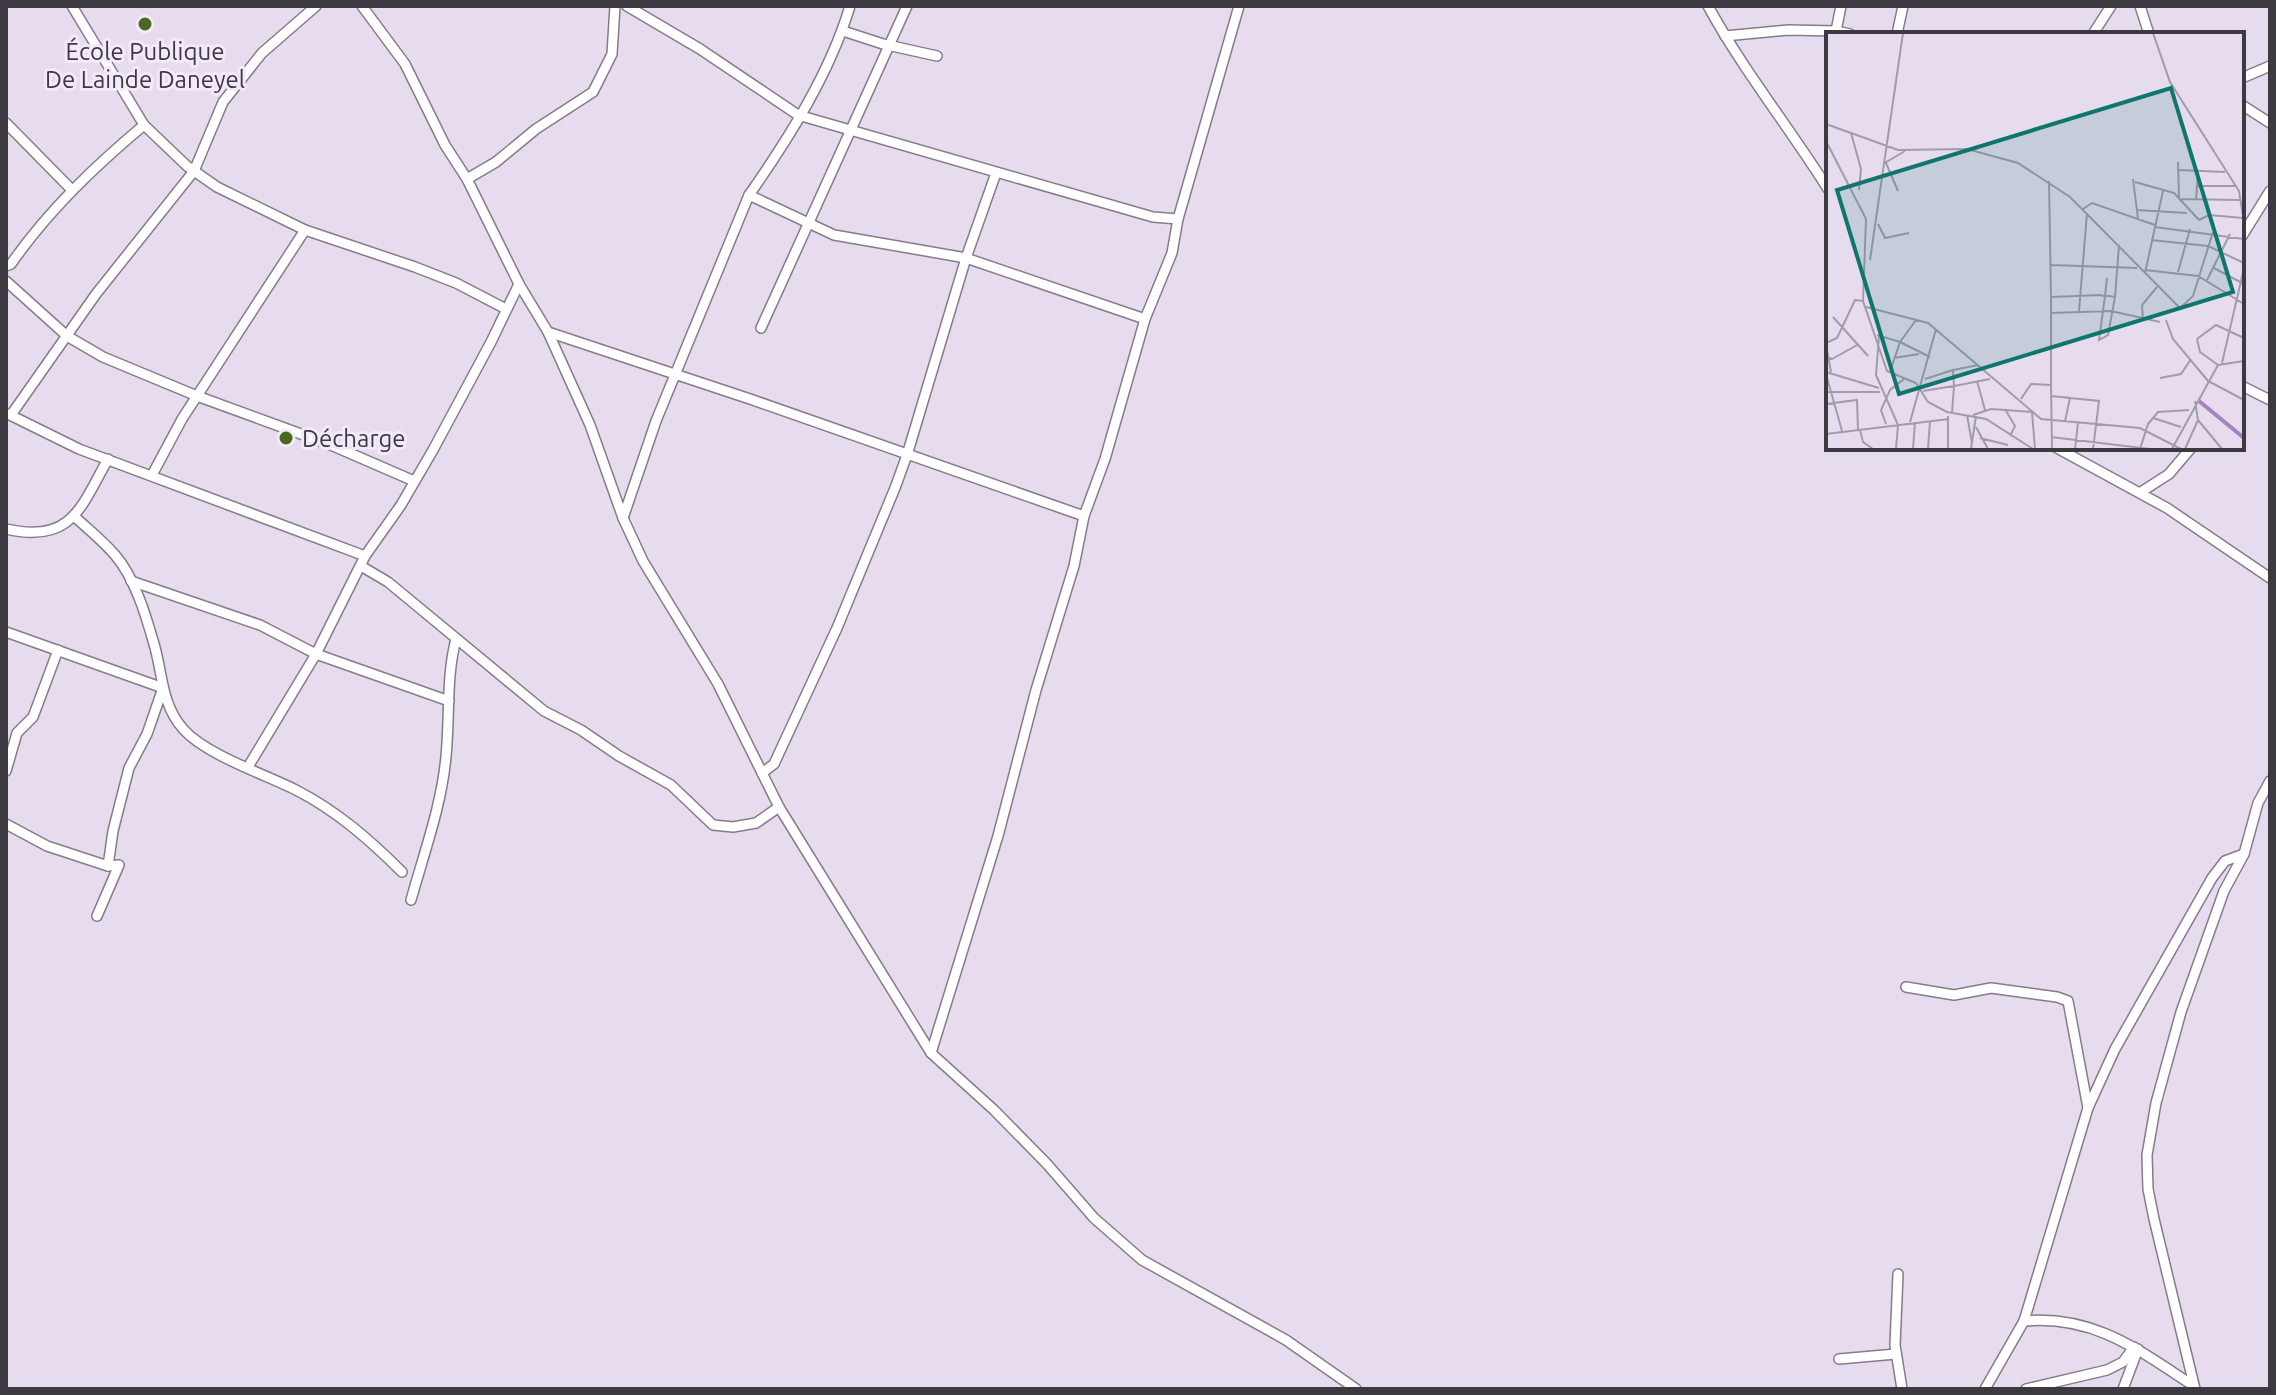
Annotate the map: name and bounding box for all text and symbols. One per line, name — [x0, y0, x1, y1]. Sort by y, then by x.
marker: École Publique De Lainde Daneyel — [136, 15, 154, 33]
inset map — [1826, 32, 2244, 450]
place label: École Publique De Lainde Daneyel — [45, 37, 245, 93]
place label: Décharge — [302, 425, 406, 452]
marker: Décharge — [277, 429, 295, 447]

